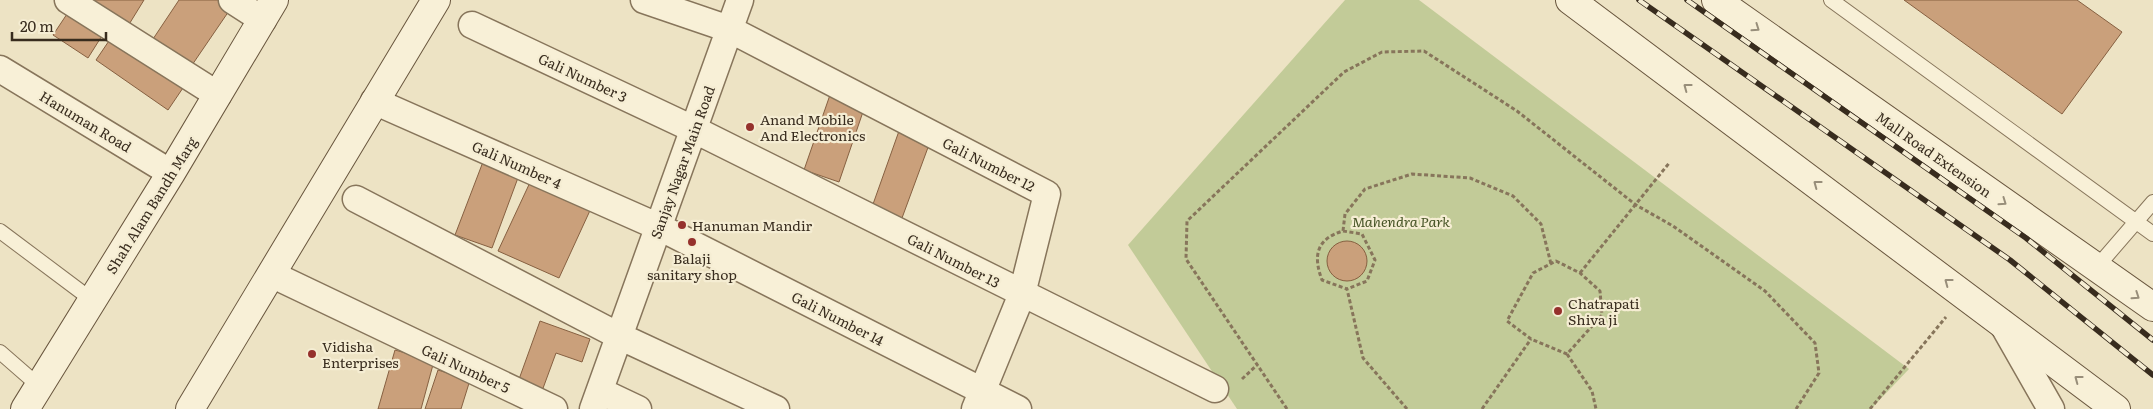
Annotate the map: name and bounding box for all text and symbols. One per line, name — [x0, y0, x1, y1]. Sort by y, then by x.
scale bar — [12, 10, 106, 42]
text: 20 m — [20, 14, 54, 37]
one-way arrow — [1750, 22, 1760, 31]
street label: Gali Number 3 — [535, 48, 631, 106]
street label: Sanjay Nagar Main Road — [645, 82, 719, 241]
one-way arrow — [1683, 84, 1693, 93]
street label: Hanuman Road — [36, 86, 136, 157]
street label: Mall Road Extension — [1872, 106, 1996, 202]
place label: Anand Mobile And Electronics — [760, 109, 865, 145]
marker: Anand Mobile And Electronics — [744, 121, 756, 133]
street label: Gali Number 12 — [939, 132, 1039, 196]
street label: Shah Alam Bandh Marg — [101, 133, 201, 277]
street label: Gali Number 4 — [469, 135, 565, 193]
one-way arrow — [1814, 182, 1823, 190]
one-way arrow — [1997, 196, 2007, 205]
park label: Mahendra Park — [1352, 211, 1450, 231]
place label: Hanuman Mandir — [692, 215, 813, 235]
marker: Hanuman Mandir — [676, 219, 688, 231]
street label: Gali Number 13 — [904, 228, 1004, 292]
marker: Balaji sanitary shop — [686, 236, 698, 248]
place label: Balaji sanitary shop — [647, 248, 737, 284]
one-way arrow — [1945, 279, 1954, 287]
street label: Gali Number 14 — [788, 286, 888, 350]
one-way arrow — [2131, 289, 2140, 299]
place label: Chatrapati Shiva ji — [1568, 293, 1640, 329]
marker: Chatrapati Shiva ji — [1552, 305, 1564, 317]
place label: Vidisha Enterprises — [322, 336, 399, 372]
street label: Gali Number 5 — [418, 339, 514, 397]
marker: Vidisha Enterprises — [306, 348, 318, 360]
one-way arrow — [2074, 376, 2084, 385]

